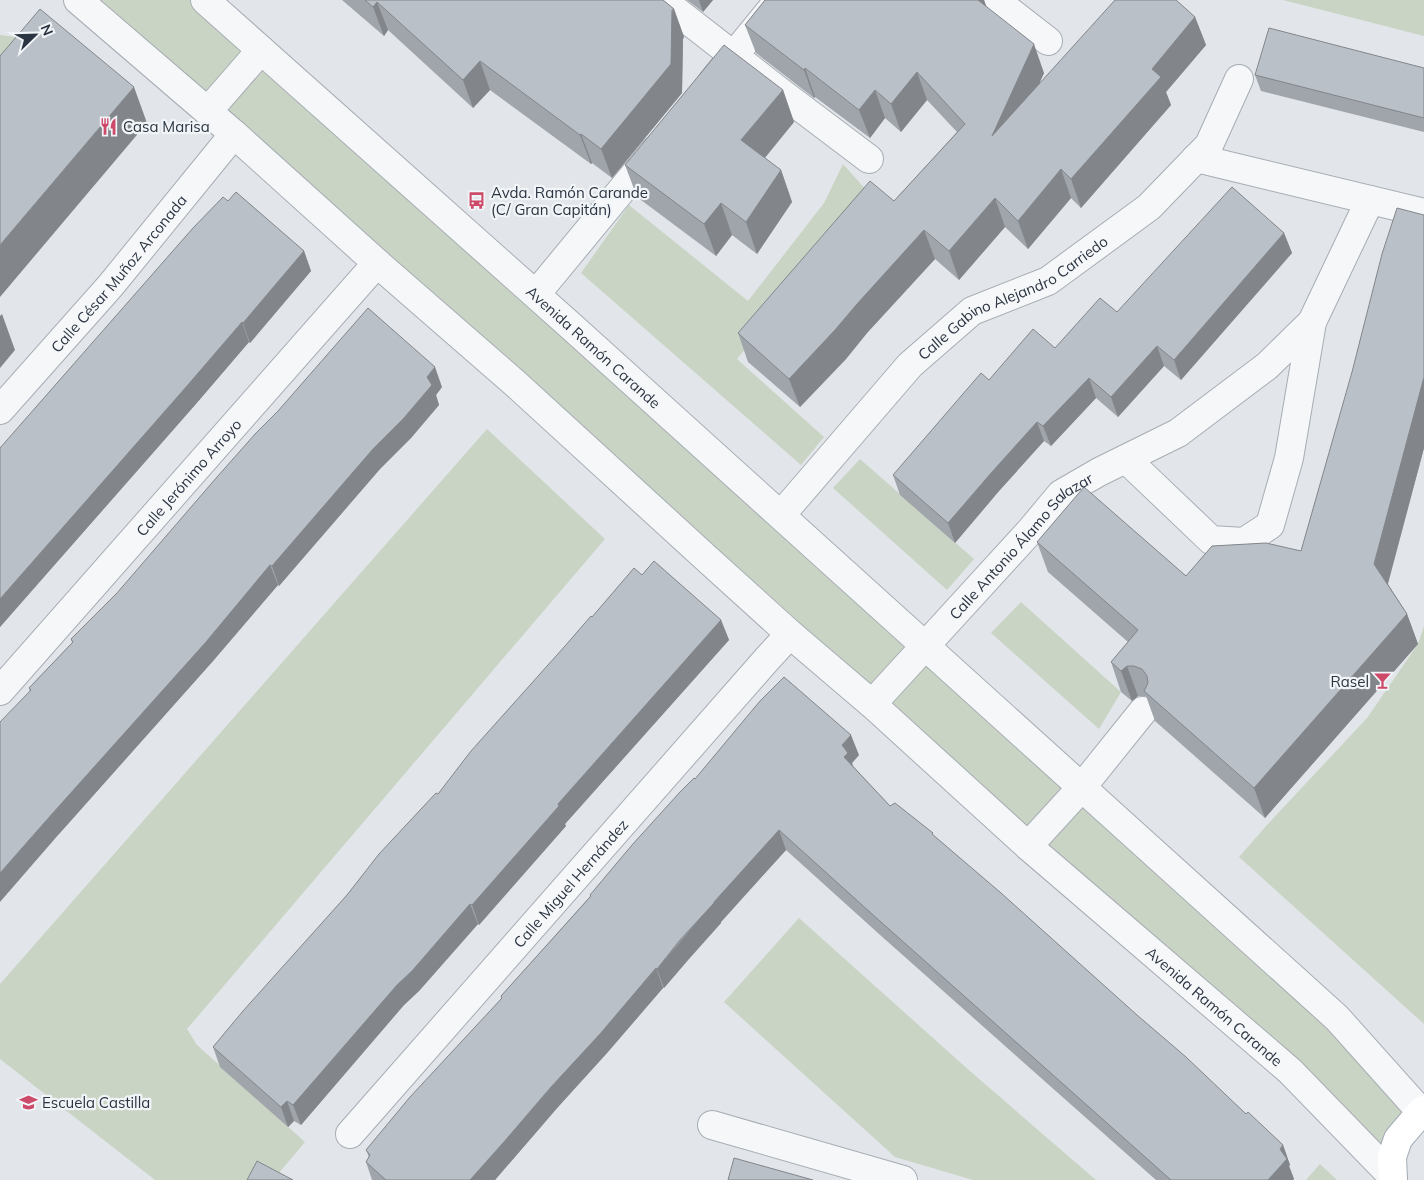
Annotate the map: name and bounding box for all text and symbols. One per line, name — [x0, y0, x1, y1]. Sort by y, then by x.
north arrow — [10, 10, 60, 60]
text: N — [37, 22, 57, 38]
restaurant icon: Casa Marisa — [99, 116, 119, 136]
place label: Casa Marisa — [123, 117, 210, 136]
place label: Avda. Ramón Carande (C/ Gran Capitán) — [491, 183, 648, 219]
street label: Calle César Muñoz Arconada — [46, 190, 190, 356]
bus stop icon: Avda. Ramón Carande (C/ Gran Capitán) — [467, 191, 487, 211]
street label: Calle Gabino Alejandro Carriedo — [914, 231, 1111, 364]
street label: Avenida Ramón Carande — [523, 282, 665, 412]
street label: Calle Jerónimo Arroyo — [132, 415, 245, 540]
street label: Calle Antonio Álamo Salazar — [945, 468, 1097, 623]
bar icon: Rasel — [1373, 671, 1393, 691]
place label: Rasel — [1330, 672, 1369, 691]
street label: Calle Miguel Hernández — [509, 815, 632, 951]
street label: Avenida Ramón Carande — [1142, 942, 1287, 1070]
school or university icon: Escuela Castilla — [18, 1092, 38, 1112]
place label: Escuela Castilla — [42, 1093, 150, 1112]

